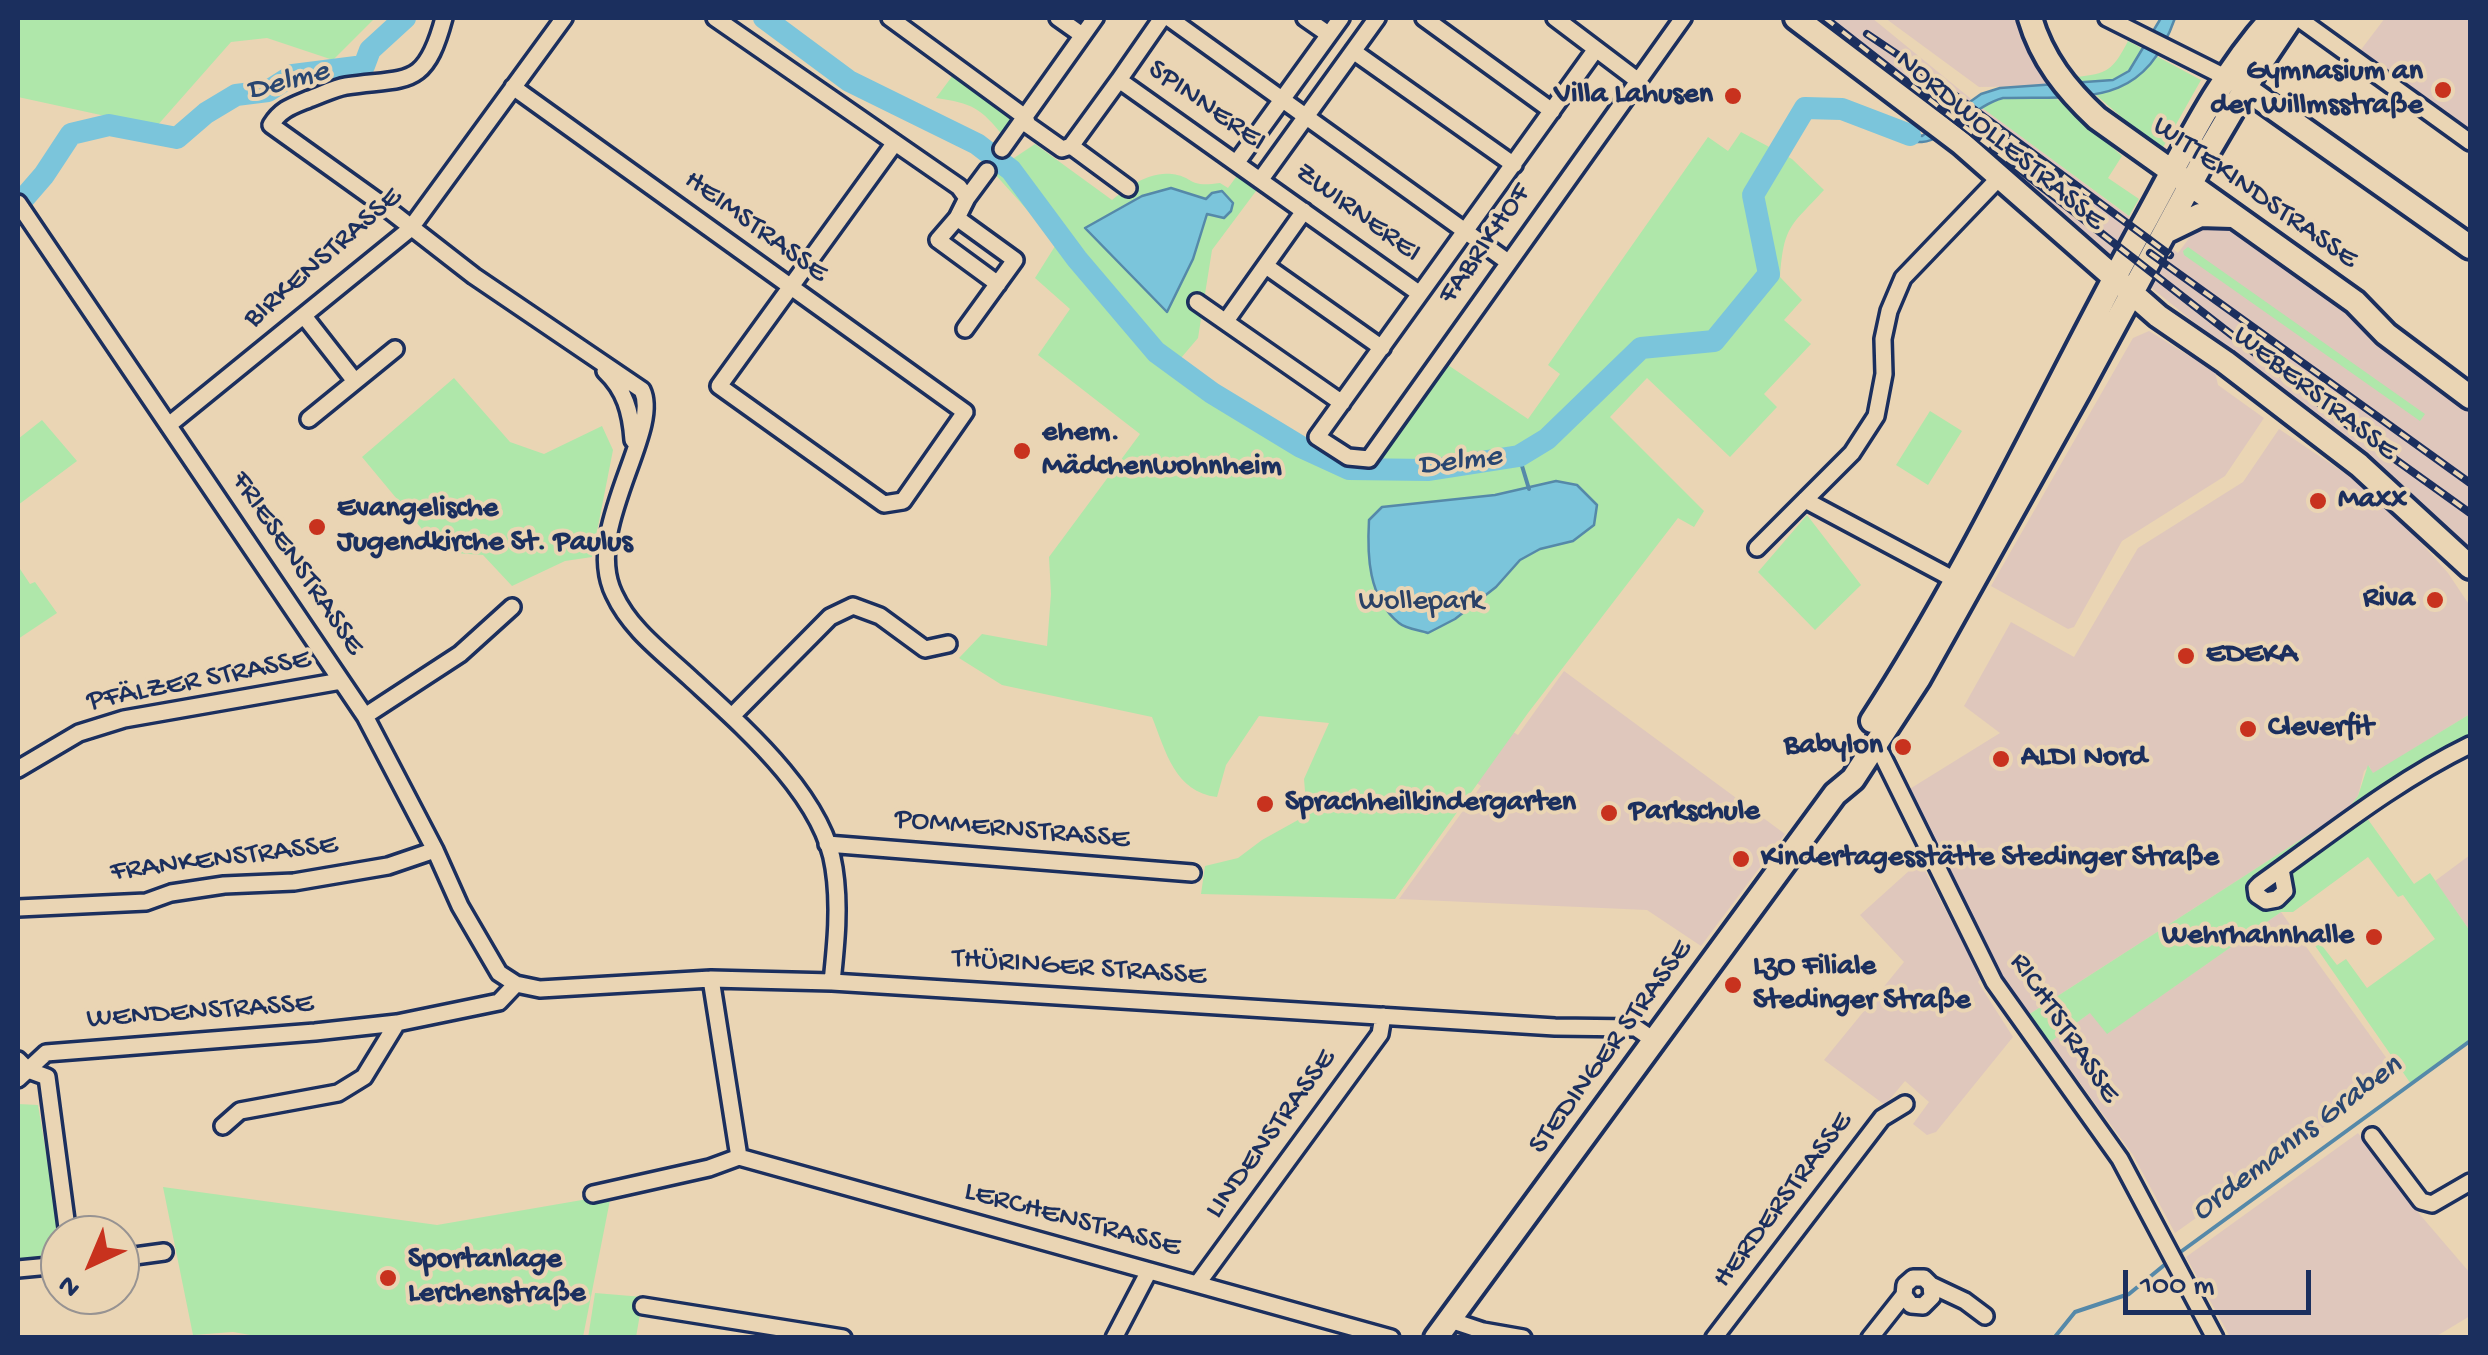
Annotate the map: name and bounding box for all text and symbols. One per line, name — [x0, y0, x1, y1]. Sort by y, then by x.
street label: NORDWOLLESTRASSE — [1887, 44, 2111, 240]
street label: SPINNEREI — [1140, 53, 1272, 161]
water label: Delme — [243, 54, 333, 112]
place label: Gymnasium an der Willmsstraße — [2210, 55, 2423, 126]
place label: Villa Lahusen — [1554, 78, 1713, 114]
marker: Gymnasium an der Willmsstraße — [2432, 79, 2454, 101]
marker: Villa Lahusen — [1722, 85, 1744, 107]
street label: WITTEKINDSTRASSE — [2144, 110, 2364, 278]
street label: ZWIRNEREI — [1287, 156, 1427, 272]
street label: HEIMSTRASSE — [676, 164, 834, 292]
street label: FABRIKHOF — [1432, 178, 1540, 312]
street label: BIRKENSTRASSE — [237, 180, 411, 338]
street label: WEBERSTRASSE — [2224, 319, 2404, 471]
place label: ehem. Mädchenwohnheim — [1042, 416, 1282, 486]
water label: Delme — [1416, 439, 1504, 487]
marker: ehem. Mädchenwohnheim — [1011, 440, 1033, 462]
street label: FRIESENSTRASSE — [221, 465, 371, 663]
place label: Maxx — [2338, 483, 2407, 519]
marker: Maxx — [2307, 490, 2329, 512]
place label: Evangelische Jugendkirche St. Paulus — [337, 492, 632, 562]
marker: Evangelische Jugendkirche St. Paulus — [306, 516, 328, 538]
place label: Riva — [2363, 582, 2415, 618]
park label: Wollepark — [1358, 585, 1484, 621]
marker: Riva — [2424, 589, 2446, 611]
place label: EDEKA — [2206, 638, 2297, 674]
street label: PFÄLZER STRASSE — [84, 643, 314, 721]
marker: EDEKA — [2175, 645, 2197, 667]
place label: Cleverfit — [2268, 711, 2374, 747]
marker: Cleverfit — [2237, 718, 2259, 740]
place label: Babylon — [1784, 729, 1883, 765]
marker: Babylon — [1892, 736, 1914, 758]
place label: ALDI Nord — [2021, 741, 2147, 777]
marker: ALDI Nord — [1990, 748, 2012, 770]
place label: Sprachheilkindergarten — [1285, 786, 1576, 822]
marker: Sprachheilkindergarten — [1254, 793, 1276, 815]
place label: Parkschule — [1629, 795, 1760, 831]
marker: Parkschule — [1598, 802, 1620, 824]
street label: POMMERNSTRASSE — [893, 803, 1131, 859]
street label: FRANKENSTRASSE — [108, 828, 340, 892]
place label: Kindertagesstätte Stedinger Straße — [1761, 841, 2219, 877]
marker: Kindertagesstätte Stedinger Straße — [1730, 848, 1752, 870]
place label: Wehrhahnhalle — [2162, 919, 2354, 955]
marker: Wehrhahnhalle — [2363, 926, 2385, 948]
street label: STEDINGER STRASSE — [1522, 934, 1702, 1162]
street label: THÜRINGER STRASSE — [951, 942, 1207, 996]
street label: RICHTSTRASSE — [2000, 947, 2126, 1111]
place label: LzO Filiale Stedinger Straße — [1753, 950, 1970, 1020]
marker: LzO Filiale Stedinger Straße — [1722, 974, 1744, 996]
street label: WENDENSTRASSE — [86, 987, 314, 1039]
street label: LINDENSTRASSE — [1198, 1043, 1346, 1227]
water label: Ordemanns Graben — [2185, 1048, 2411, 1232]
street label: HERDERSTRASSE — [1706, 1106, 1862, 1296]
street label: LERCHENSTRASSE — [960, 1175, 1184, 1267]
north arrow — [40, 1215, 140, 1315]
place label: Sportanlage Lerchenstraße — [408, 1243, 585, 1314]
scale bar — [2128, 1250, 2316, 1312]
text: N — [52, 1267, 88, 1304]
marker: Sportanlage Lerchenstraße — [377, 1267, 399, 1289]
text: 100 m — [2140, 1270, 2215, 1305]

